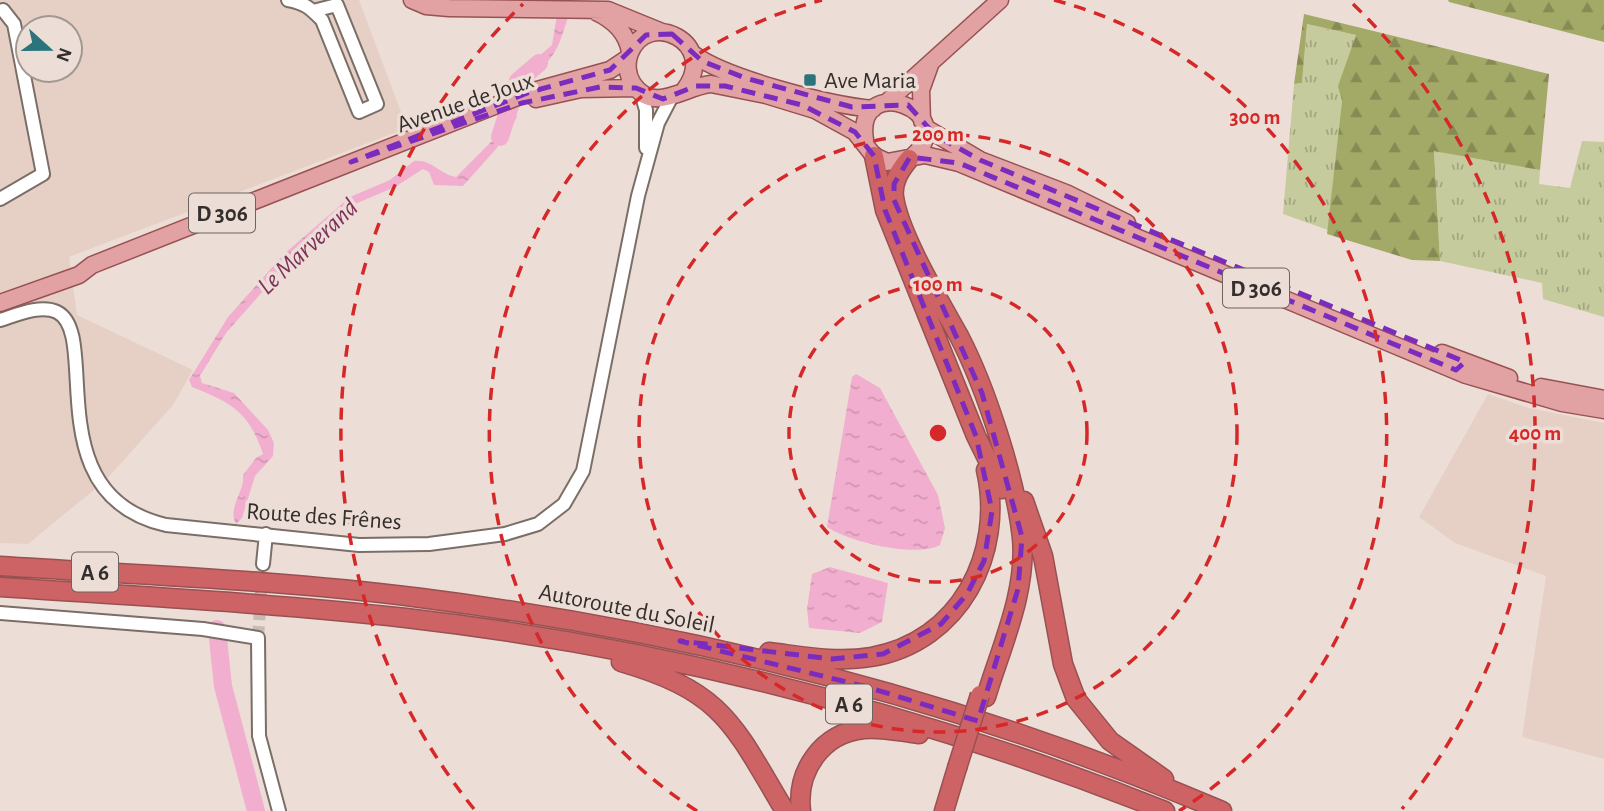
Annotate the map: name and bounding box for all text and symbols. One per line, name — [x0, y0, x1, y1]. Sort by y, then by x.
north arrow — [14, 14, 84, 84]
text: N — [52, 45, 75, 64]
street label: Avenue de Joux — [394, 68, 537, 138]
place label: Ave Maria — [824, 69, 916, 93]
marker: Ave Maria — [802, 72, 818, 88]
text: 300 m — [1229, 107, 1281, 128]
text: 200 m — [912, 124, 964, 145]
road number: D 306 — [189, 194, 255, 232]
water label: Le Marverand — [253, 194, 363, 299]
road number: D 306 — [1223, 268, 1289, 308]
text: 100 m — [913, 274, 963, 295]
centre of rings — [926, 421, 950, 445]
text: 400 m — [1509, 423, 1561, 444]
street label: Route des Frênes — [245, 500, 402, 534]
road number: A 6 — [72, 552, 118, 592]
street label: Autoroute du Soleil — [537, 580, 717, 638]
road number: A 6 — [826, 684, 872, 724]

